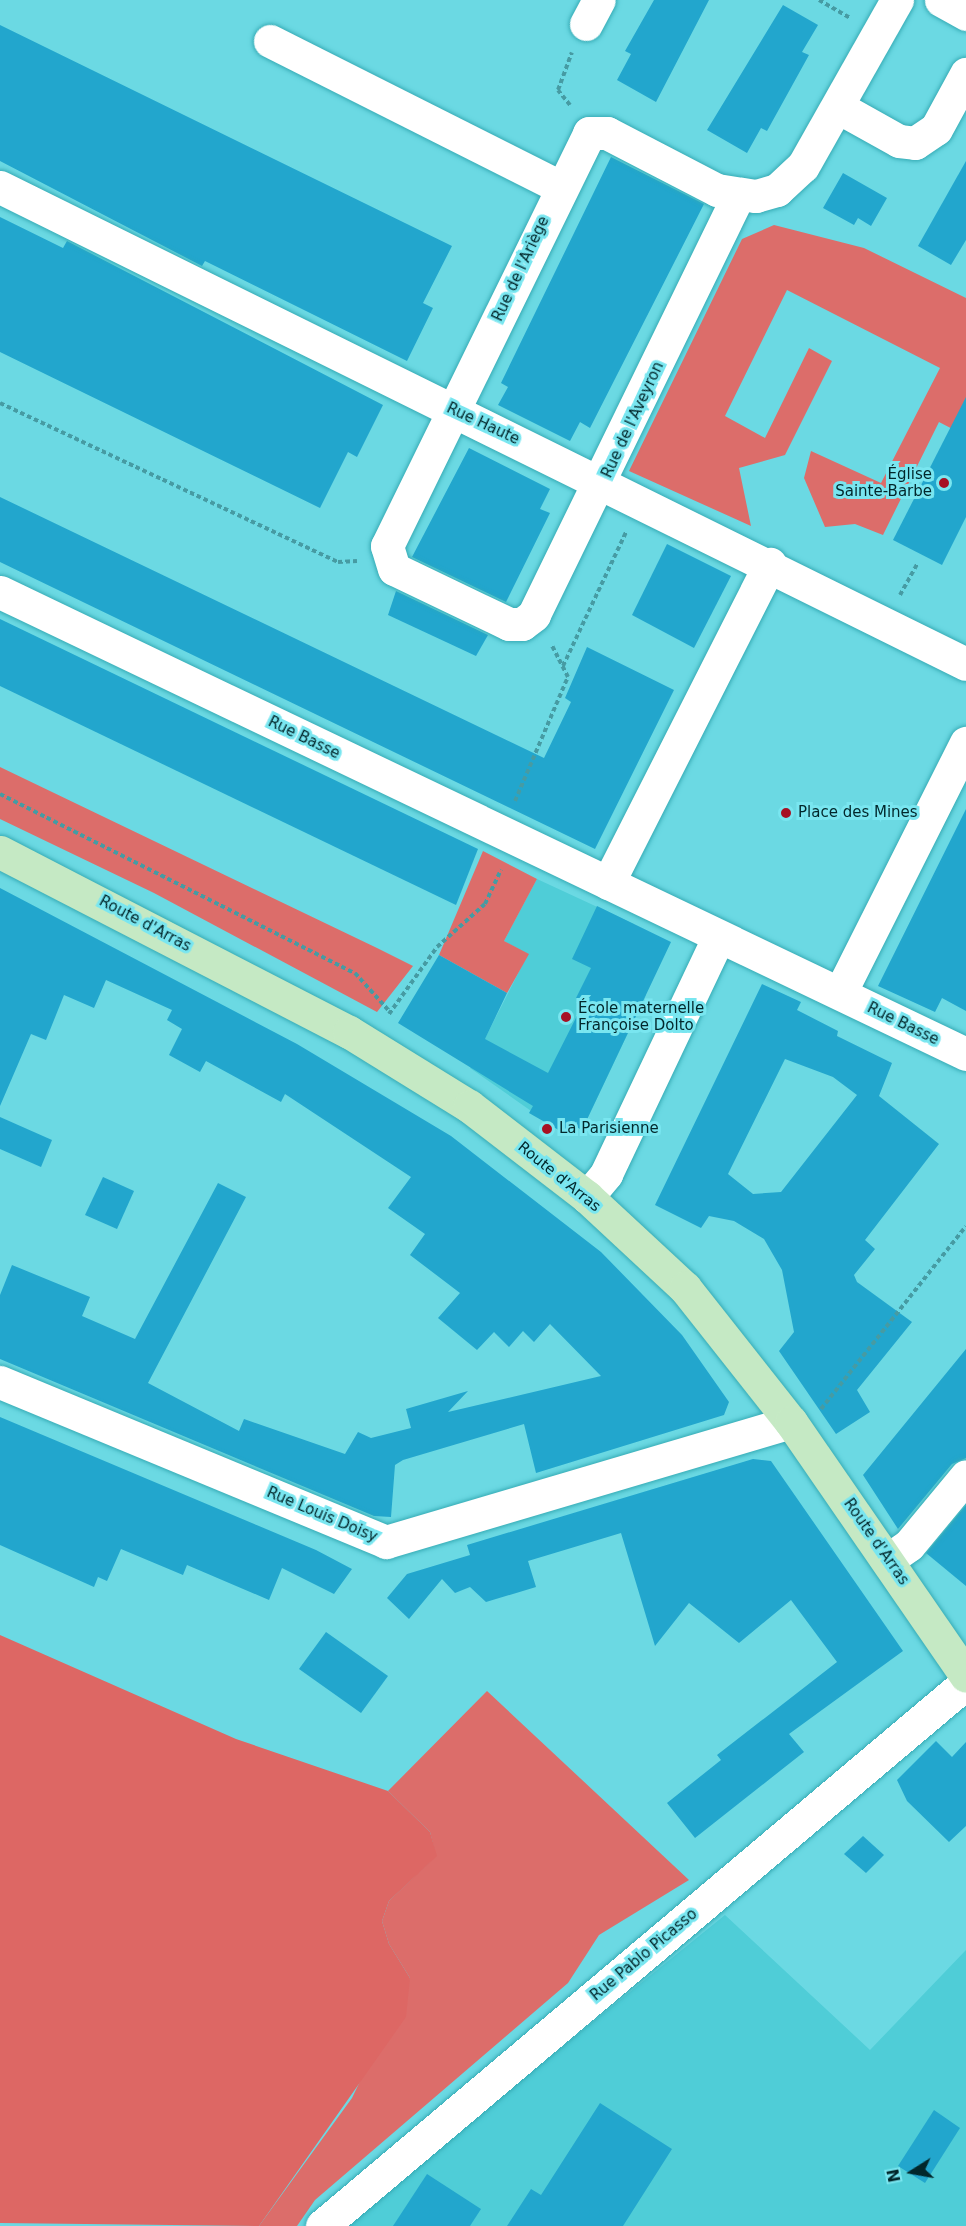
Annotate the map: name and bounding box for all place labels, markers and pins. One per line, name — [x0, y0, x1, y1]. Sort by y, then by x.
place label: Église Sainte-Barbe — [835, 465, 932, 500]
marker: Église Sainte-Barbe — [937, 476, 951, 490]
place label: Place des Mines — [798, 804, 918, 822]
marker: Place des Mines — [779, 806, 793, 820]
place label: École maternelle Françoise Dolto — [578, 999, 704, 1034]
marker: École maternelle Françoise Dolto — [559, 1010, 573, 1024]
place label: La Parisienne — [559, 1120, 659, 1138]
marker: La Parisienne — [540, 1122, 554, 1136]

